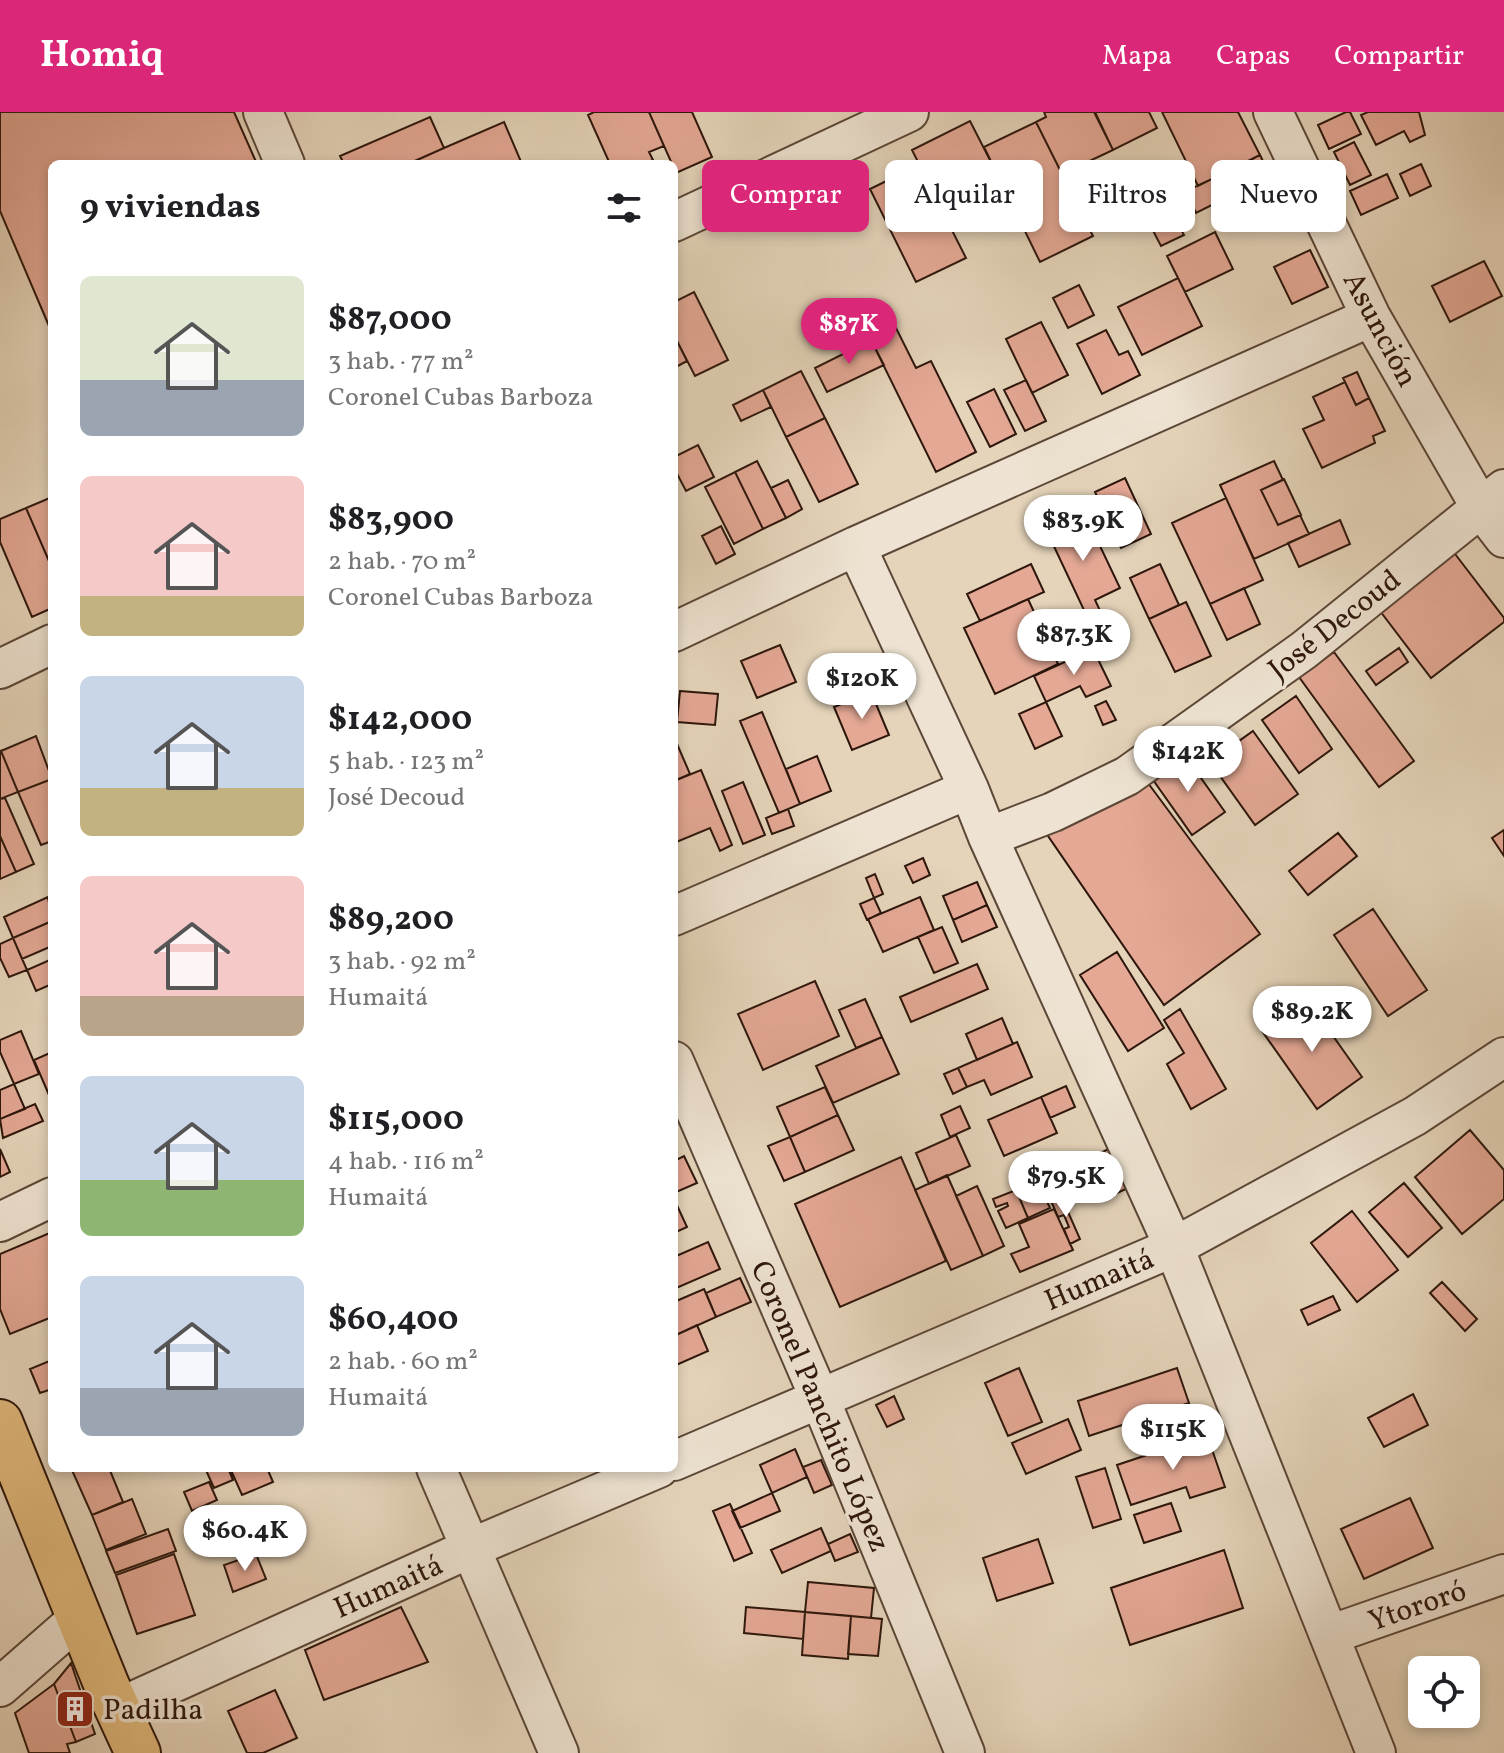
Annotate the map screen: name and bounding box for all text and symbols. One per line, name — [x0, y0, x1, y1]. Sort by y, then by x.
text: Homiq — [40, 30, 163, 83]
text: Mapa — [1102, 37, 1172, 76]
text: Capas — [1216, 37, 1290, 76]
text: Compartir — [1334, 37, 1464, 76]
chip: Comprar — [702, 160, 869, 232]
chip: Alquilar — [885, 160, 1043, 232]
chip: Filtros — [1059, 160, 1195, 232]
chip: Nuevo — [1211, 160, 1346, 232]
text: 9 viviendas — [80, 185, 261, 232]
icon: filters — [602, 186, 646, 230]
street label: Asunción — [1331, 265, 1427, 395]
text: $87,000 — [328, 297, 452, 344]
pin: $87K — [802, 298, 896, 366]
text: $87K — [819, 306, 879, 342]
icon: home — [144, 308, 240, 404]
text: 3 hab. · 77 m² — [328, 344, 474, 380]
text: Coronel Cubas Barboza — [328, 380, 594, 416]
pin: $83.9K — [1018, 495, 1148, 563]
text: $83,900 — [328, 497, 454, 544]
text: $83.9K — [1042, 503, 1124, 539]
icon: home — [144, 508, 240, 604]
text: 2 hab. · 70 m² — [328, 544, 476, 580]
street label: José Decoud — [1260, 560, 1411, 691]
text: Coronel Cubas Barboza — [328, 580, 594, 616]
pin: $87.3K — [1009, 609, 1139, 677]
text: $87.3K — [1035, 617, 1113, 653]
pin: $120K — [806, 653, 918, 721]
text: $120K — [825, 661, 899, 697]
text: $142,000 — [328, 697, 472, 744]
icon: home — [144, 708, 240, 804]
pin: $142K — [1132, 726, 1244, 794]
text: $142K — [1151, 734, 1225, 770]
text: 5 hab. · 123 m² — [328, 744, 484, 780]
text: José Decoud — [328, 780, 465, 816]
text: $89,200 — [328, 897, 454, 944]
icon: home — [144, 908, 240, 1004]
text: 3 hab. · 92 m² — [328, 944, 476, 980]
text: Humaitá — [328, 980, 428, 1016]
pin: $89.2K — [1247, 986, 1377, 1054]
text: $89.2K — [1271, 994, 1353, 1030]
text: $115,000 — [328, 1097, 464, 1144]
icon: home — [144, 1108, 240, 1204]
text: 4 hab. · 116 m² — [328, 1144, 484, 1180]
pin: $79.5K — [1001, 1151, 1131, 1219]
text: $79.5K — [1026, 1159, 1106, 1195]
text: Humaitá — [328, 1180, 428, 1216]
street label: Humaitá — [1038, 1239, 1161, 1323]
street label: Coronel Panchito López — [739, 1255, 900, 1559]
text: $60,400 — [328, 1297, 459, 1344]
icon: home — [144, 1308, 240, 1404]
text: 2 hab. · 60 m² — [328, 1344, 478, 1380]
text: Humaitá — [328, 1380, 428, 1416]
pin: $115K — [1117, 1404, 1229, 1472]
text: $115K — [1140, 1412, 1206, 1448]
pin: $60.4K — [180, 1505, 310, 1573]
text: $60.4K — [202, 1513, 288, 1549]
street label: Humaitá — [328, 1545, 450, 1631]
street label: Ytororó — [1363, 1571, 1472, 1643]
map controls — [1408, 1656, 1480, 1728]
button: locate — [1408, 1656, 1480, 1728]
building icon: Padilha — [54, 1688, 96, 1730]
place label: Padilha — [103, 1690, 203, 1732]

